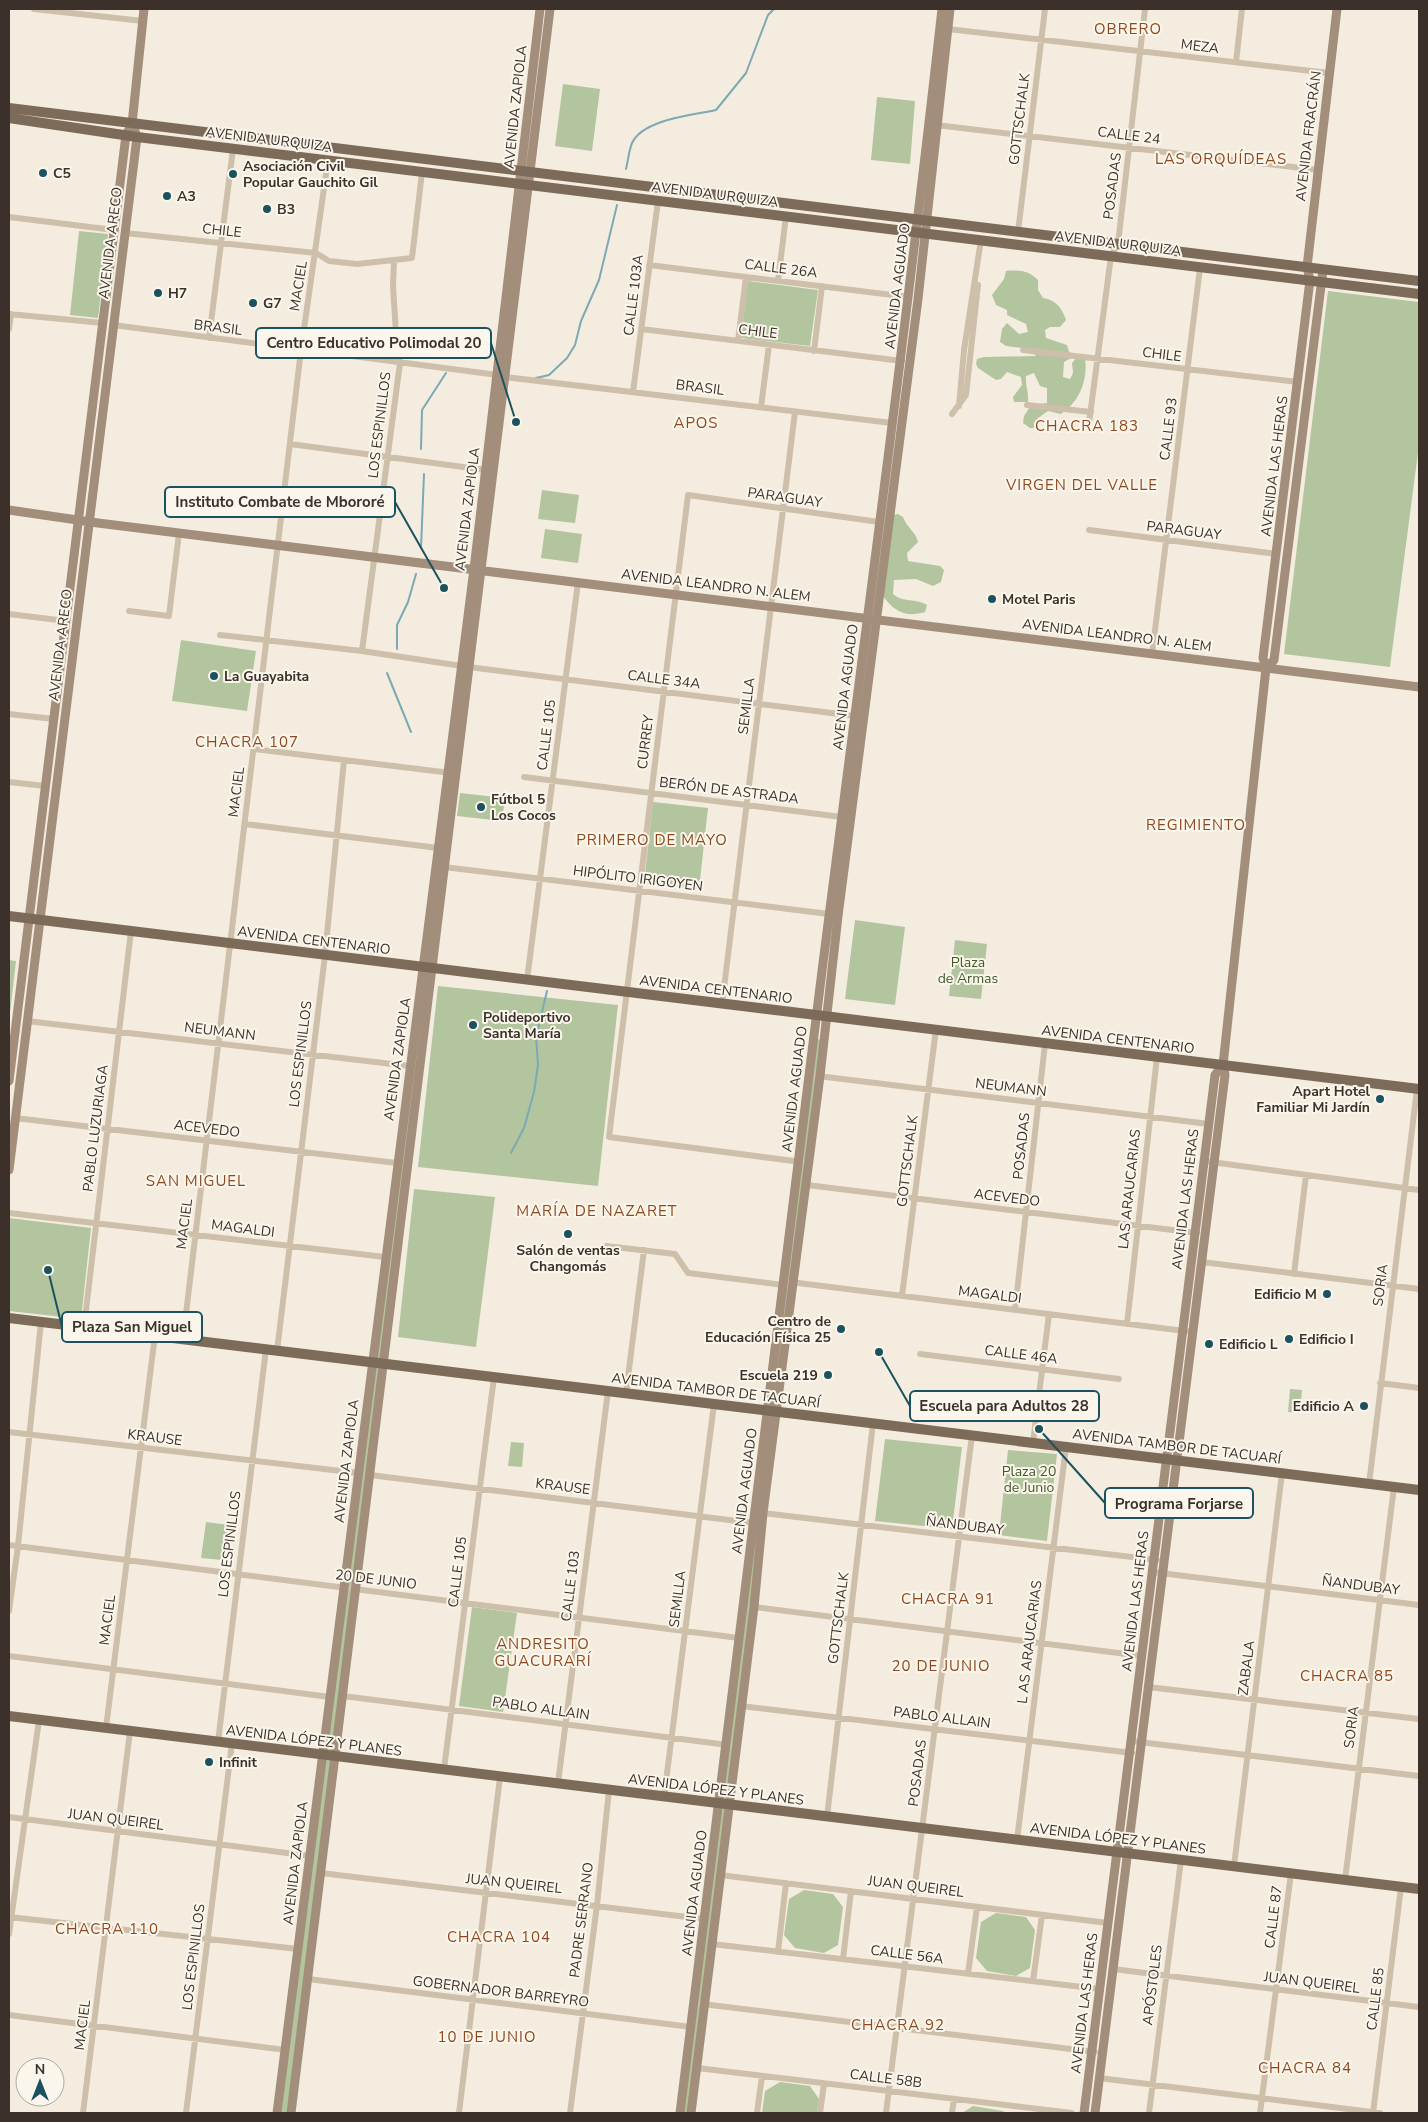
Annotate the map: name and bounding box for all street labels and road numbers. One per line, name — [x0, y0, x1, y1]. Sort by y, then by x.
street label: MEZA — [1180, 35, 1220, 58]
street label: AVENIDA ZAPIOLA — [500, 44, 531, 170]
street label: AVENIDA FRACRÁN — [1291, 70, 1326, 202]
street label: GOTTSCHALK — [1004, 72, 1035, 166]
street label: AVENIDA URQUIZA — [204, 122, 333, 157]
street label: CALLE 24 — [1096, 122, 1161, 149]
street label: POSADAS — [1099, 151, 1126, 221]
street label: AVENIDA URQUIZA — [650, 177, 779, 212]
street label: AVENIDA ARECO — [94, 186, 127, 300]
street label: CHILE — [201, 219, 243, 242]
street label: AVENIDA AGUADO — [880, 222, 915, 350]
street label: AVENIDA URQUIZA — [1053, 226, 1182, 261]
street label: CALLE 103A — [619, 253, 648, 337]
street label: CALLE 26A — [743, 255, 819, 282]
street label: MACIEL — [285, 259, 312, 313]
street label: BRASIL — [193, 315, 244, 340]
street label: CHILE — [737, 320, 779, 343]
street label: CHILE — [1141, 343, 1183, 366]
street label: LOS ESPINILLOS — [364, 370, 395, 479]
street label: BRASIL — [675, 375, 726, 400]
street label: AVENIDA LAS HERAS — [1256, 394, 1293, 537]
street label: CALLE 93 — [1155, 397, 1182, 462]
street label: AVENIDA ZAPIOLA — [450, 446, 484, 572]
street label: PARAGUAY — [746, 483, 824, 512]
street label: PARAGUAY — [1145, 516, 1223, 545]
street label: AVENIDA LEANDRO N. ALEM — [620, 564, 812, 607]
street label: AVENIDA ARECO — [44, 588, 77, 702]
street label: AVENIDA LEANDRO N. ALEM — [1021, 614, 1213, 657]
street label: AVENIDA AGUADO — [828, 623, 863, 751]
street label: CALLE 34A — [626, 666, 702, 693]
street label: SEMILLA — [734, 676, 759, 736]
street label: CALLE 105 — [533, 698, 560, 772]
street label: CURREY — [633, 713, 658, 770]
street label: MACIEL — [224, 765, 249, 818]
street label: BERÓN DE ASTRADA — [658, 773, 800, 808]
street label: HIPÓLITO IRIGOYEN — [572, 861, 704, 896]
street label: AVENIDA CENTENARIO — [236, 922, 392, 959]
street label: AVENIDA CENTENARIO — [638, 971, 794, 1008]
street label: AVENIDA ZAPIOLA — [379, 996, 416, 1122]
street label: LOS ESPINILLOS — [285, 999, 316, 1108]
street label: NEUMANN — [183, 1018, 257, 1045]
street label: AVENIDA CENTENARIO — [1040, 1021, 1196, 1058]
street label: AVENIDA AGUADO — [777, 1025, 812, 1153]
street label: PABLO LUZURIAGA — [78, 1063, 113, 1193]
street label: NEUMANN — [974, 1074, 1048, 1101]
street label: POSADAS — [1009, 1111, 1034, 1180]
street label: GOTTSCHALK — [892, 1114, 923, 1208]
street label: ACEVEDO — [173, 1115, 241, 1142]
street label: AVENIDA LAS HERAS — [1167, 1127, 1204, 1270]
street label: LAS ARAUCARIAS — [1114, 1128, 1145, 1250]
street label: ACEVEDO — [973, 1184, 1041, 1211]
street label: MACIEL — [172, 1197, 197, 1250]
street label: MAGALDI — [210, 1215, 276, 1242]
street label: SORIA — [1368, 1263, 1393, 1307]
street label: MAGALDI — [957, 1281, 1023, 1308]
street label: CALLE 46A — [983, 1341, 1059, 1368]
street label: AVENIDA TAMBOR DE TACUARÍ — [610, 1368, 823, 1413]
street label: AVENIDA ZAPIOLA — [329, 1398, 363, 1524]
street label: AVENIDA TAMBOR DE TACUARÍ — [1071, 1424, 1284, 1469]
street label: KRAUSE — [126, 1425, 183, 1450]
street label: AVENIDA AGUADO — [727, 1427, 762, 1555]
street label: KRAUSE — [534, 1474, 591, 1499]
street label: LOS ESPINILLOS — [214, 1489, 245, 1598]
street label: ÑANDUBAY — [925, 1511, 1006, 1540]
street label: AVENIDA LAS HERAS — [1117, 1529, 1154, 1672]
street label: CALLE 105 — [444, 1535, 471, 1609]
street label: CALLE 103 — [557, 1549, 584, 1623]
street label: 20 DE JUNIO — [334, 1565, 418, 1594]
street label: SEMILLA — [665, 1569, 690, 1629]
street label: GOTTSCHALK — [823, 1571, 854, 1665]
street label: ÑANDUBAY — [1321, 1571, 1402, 1600]
street label: L AS ARAUCARIAS — [1012, 1579, 1047, 1705]
street label: MACIEL — [95, 1593, 120, 1646]
street label: ZABALA — [1234, 1639, 1259, 1697]
street label: PABLO ALLAIN — [491, 1692, 591, 1725]
street label: PABLO ALLAIN — [892, 1702, 992, 1733]
street label: SORIA — [1339, 1705, 1364, 1749]
street label: AVENIDA LÓPEZ Y PLANES — [225, 1720, 403, 1761]
street label: POSADAS — [904, 1738, 931, 1808]
street label: AVENIDA LÓPEZ Y PLANES — [627, 1769, 805, 1810]
street label: AVENIDA ZAPIOLA — [278, 1800, 312, 1926]
street label: JUAN QUEIREL — [66, 1804, 165, 1835]
street label: AVENIDA LÓPEZ Y PLANES — [1029, 1818, 1207, 1859]
street label: AVENIDA AGUADO — [677, 1829, 712, 1957]
street label: PADRE SERRANO — [565, 1861, 598, 1979]
street label: JUAN QUEIREL — [464, 1869, 563, 1898]
street label: JUAN QUEIREL — [866, 1871, 965, 1902]
street label: CALLE 87 — [1260, 1885, 1287, 1950]
street label: LOS ESPINILLOS — [178, 1902, 209, 2011]
street label: AVENIDA LAS HERAS — [1066, 1931, 1103, 2074]
street label: CALLE 56A — [869, 1941, 945, 1968]
street label: APÓSTOLES — [1138, 1943, 1167, 2026]
street label: JUAN QUEIREL — [1262, 1967, 1361, 1998]
street label: CALLE 85 — [1362, 1967, 1389, 2032]
street label: GOBERNADOR BARREYRO — [412, 1971, 590, 2012]
street label: MACIEL — [70, 1998, 95, 2051]
street label: CALLE 58B — [849, 2065, 923, 2092]

